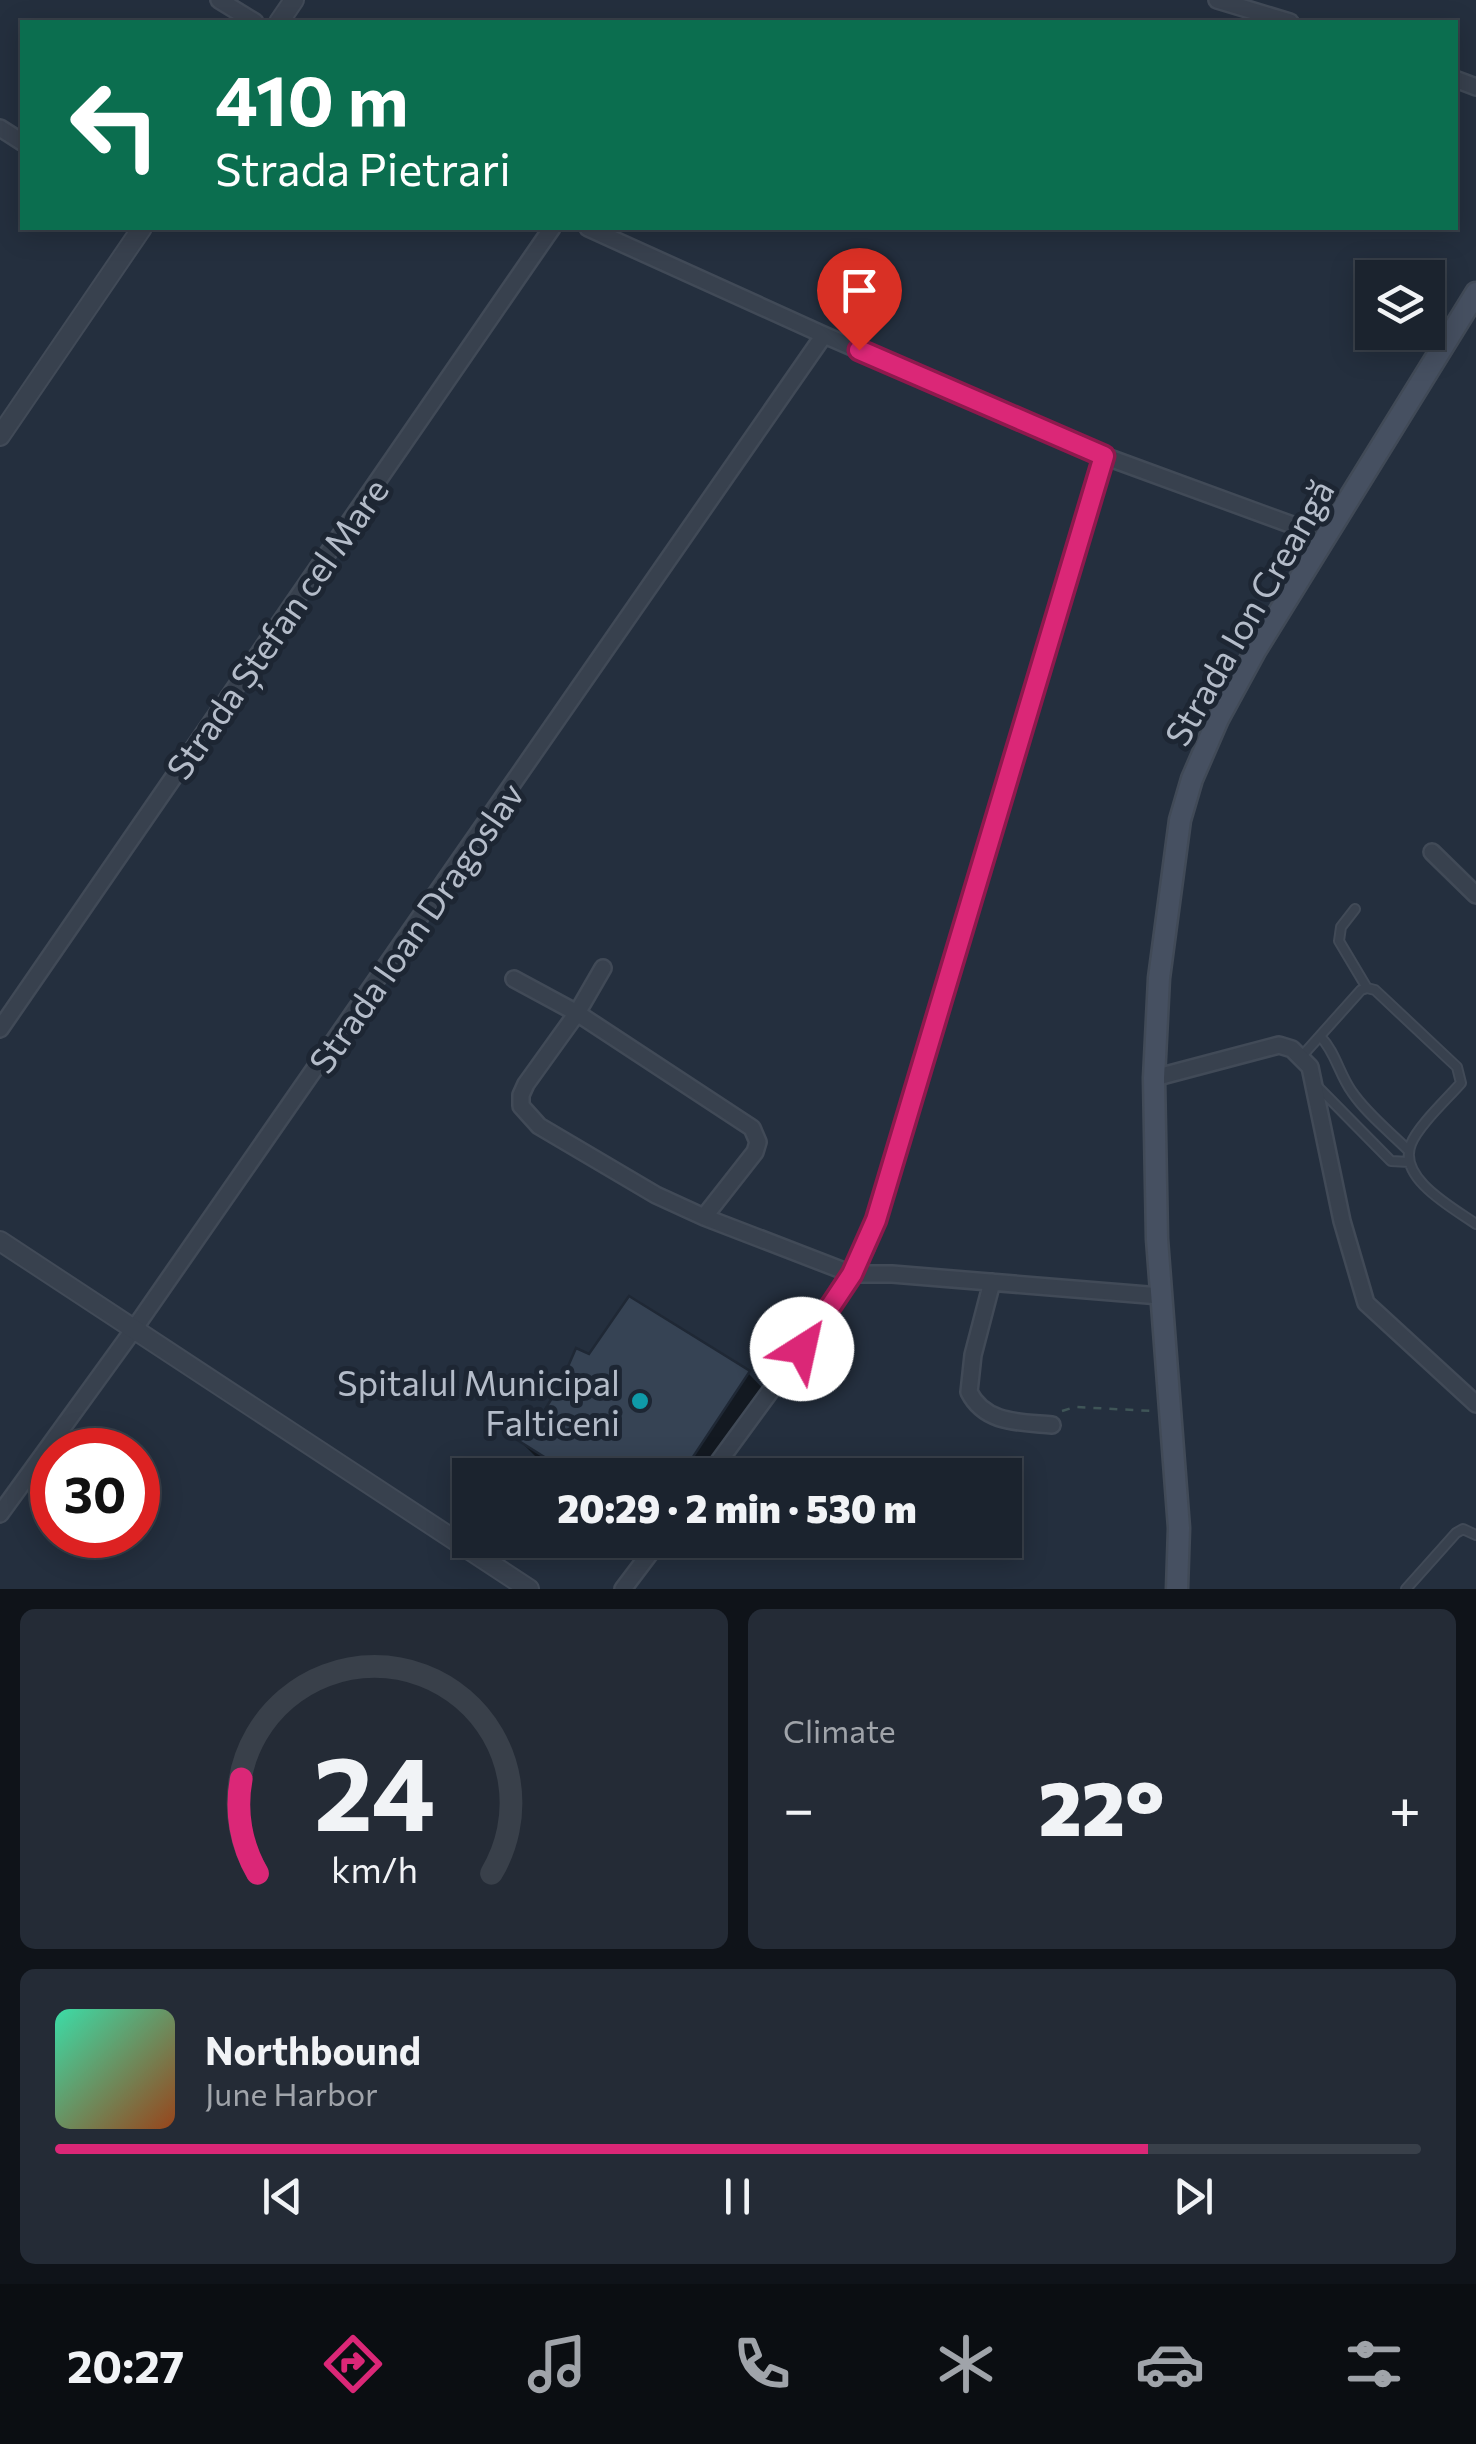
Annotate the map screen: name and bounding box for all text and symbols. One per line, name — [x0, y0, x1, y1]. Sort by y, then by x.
text: 410 m — [215, 55, 408, 140]
icon: left — [50, 60, 180, 190]
text: Strada Pietrari — [215, 140, 511, 195]
pin — [817, 248, 902, 351]
map controls — [1355, 260, 1445, 350]
button: layers — [1355, 260, 1445, 350]
icon: arrive — [832, 263, 887, 318]
street label: Strada Ștefan cel Mare — [156, 469, 399, 788]
street label: Strada Ion Creangă — [1154, 471, 1342, 753]
street label: Strada Ioan Dragoslav — [298, 773, 532, 1081]
position arrow — [750, 1297, 854, 1401]
place label: Spitalul Municipal Falticeni — [337, 1360, 620, 1443]
marker: Spitalul Municipal Falticeni — [629, 1390, 651, 1412]
speed limit sign: 30 — [30, 1428, 160, 1558]
text: 20:29 · 2 min · 530 m — [557, 1484, 917, 1531]
text: Climate — [783, 1710, 896, 1750]
text: 24 — [313, 1725, 435, 1852]
text: 22° — [1038, 1760, 1165, 1851]
text: − — [783, 1773, 814, 1840]
text: + — [1389, 1773, 1421, 1840]
text: km/h — [331, 1847, 417, 1890]
text: Northbound — [205, 2026, 421, 2073]
text: June Harbor — [205, 2073, 378, 2113]
icon: previous — [255, 2169, 310, 2224]
icon: pause — [710, 2169, 765, 2224]
icon: next — [1166, 2169, 1221, 2224]
icon: directions — [318, 2329, 388, 2399]
icon: music — [522, 2329, 592, 2399]
icon: phone — [727, 2329, 797, 2399]
icon: climate — [931, 2329, 1001, 2399]
icon: car — [1135, 2329, 1205, 2399]
icon: filters — [1339, 2329, 1409, 2399]
text: 20:27 — [67, 2337, 184, 2392]

